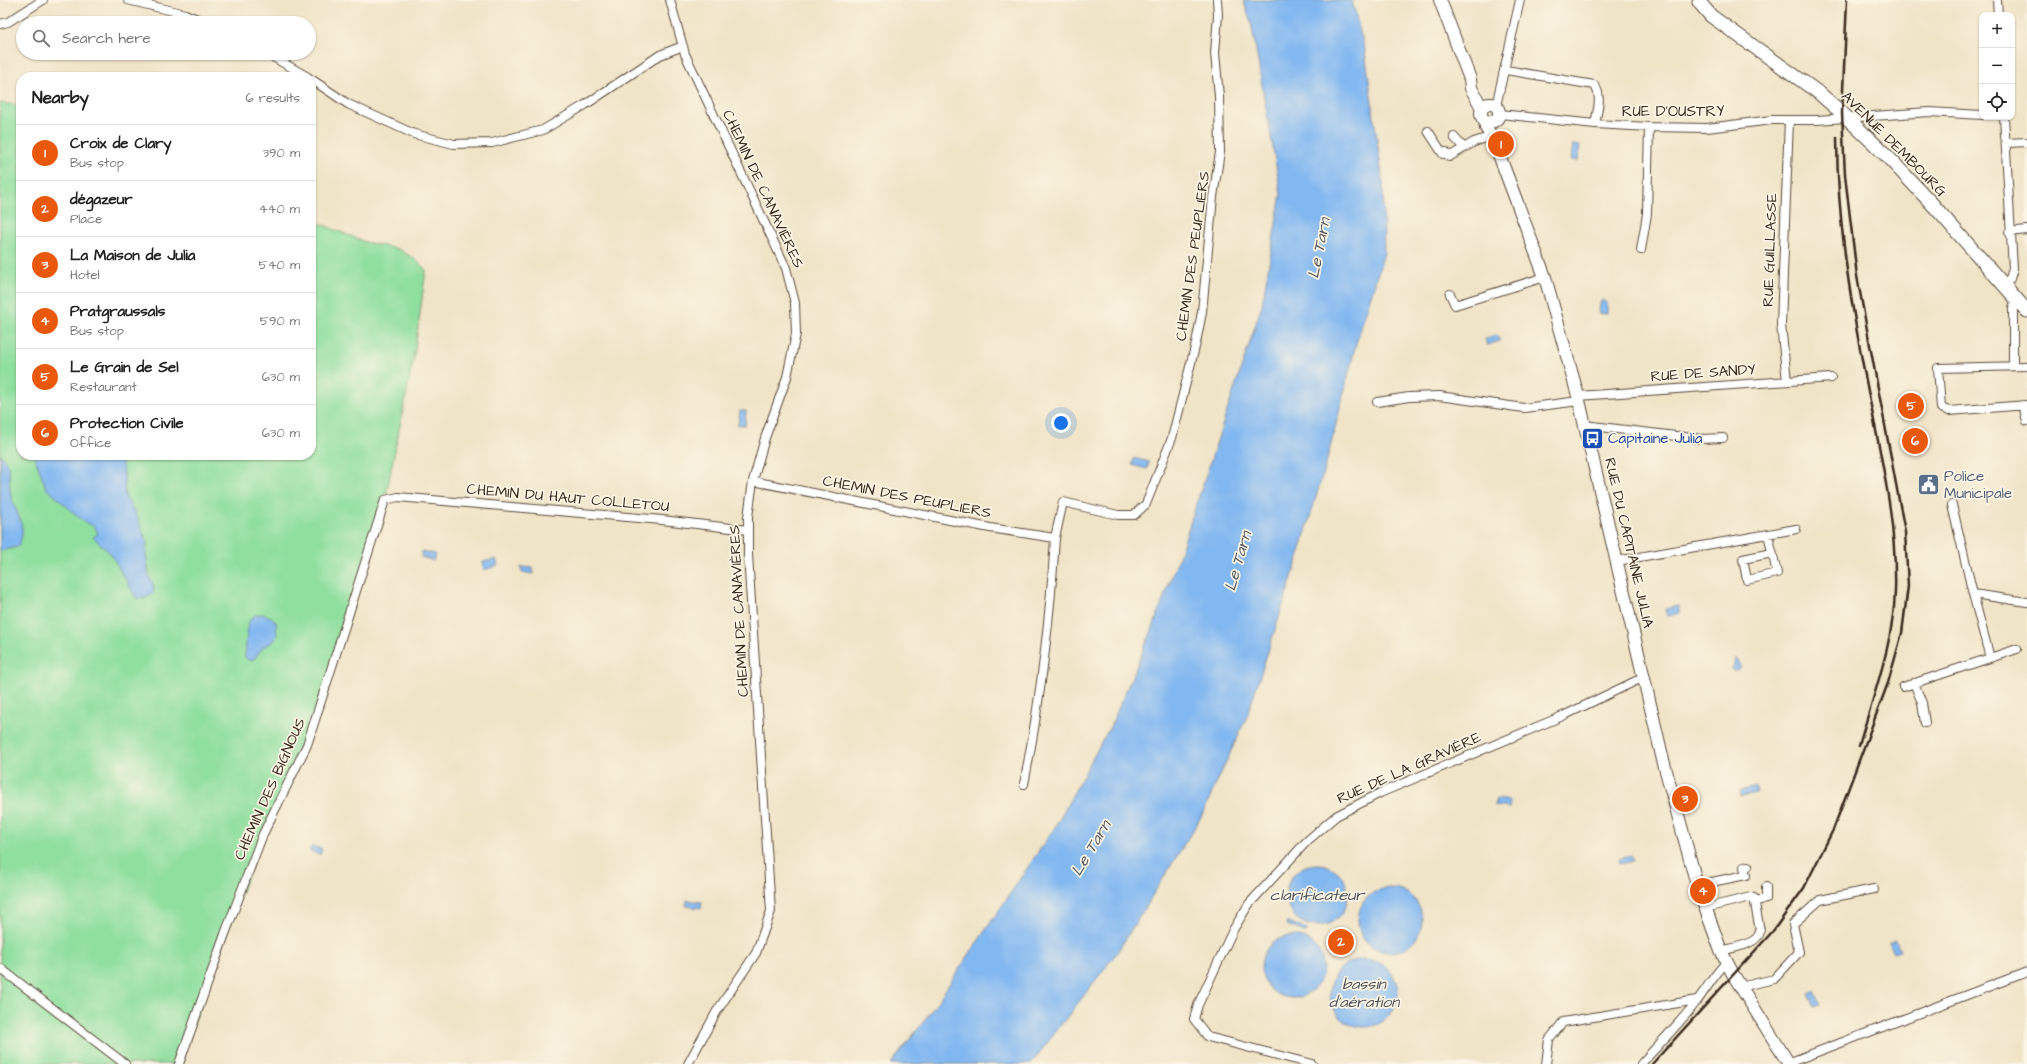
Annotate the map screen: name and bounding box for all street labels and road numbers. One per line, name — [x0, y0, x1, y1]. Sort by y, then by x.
street label: AVENUE DEMBOURG — [1836, 86, 1952, 202]
street label: RUE D'OUSTRY — [1622, 101, 1724, 122]
street label: CHEMIN DE CANAVIÈRES — [717, 106, 809, 272]
street label: CHEMIN DES PEUPLIERS — [1171, 169, 1215, 342]
street label: RUE GUILLASSE — [1758, 193, 1782, 307]
street label: RUE DE SANDY — [1650, 359, 1756, 387]
street label: RUE DU CAPITAINE JULIA — [1599, 456, 1659, 631]
street label: CHEMIN DES PEUPLIERS — [821, 470, 993, 524]
street label: CHEMIN DU HAUT COLLETOU — [466, 479, 670, 517]
street label: CHEMIN DE CANAVIÈRES — [724, 524, 754, 698]
street label: CHEMIN DES BIGNOUS — [229, 714, 311, 863]
street label: RUE DE LA GRAVIÈRE — [1334, 727, 1484, 809]

